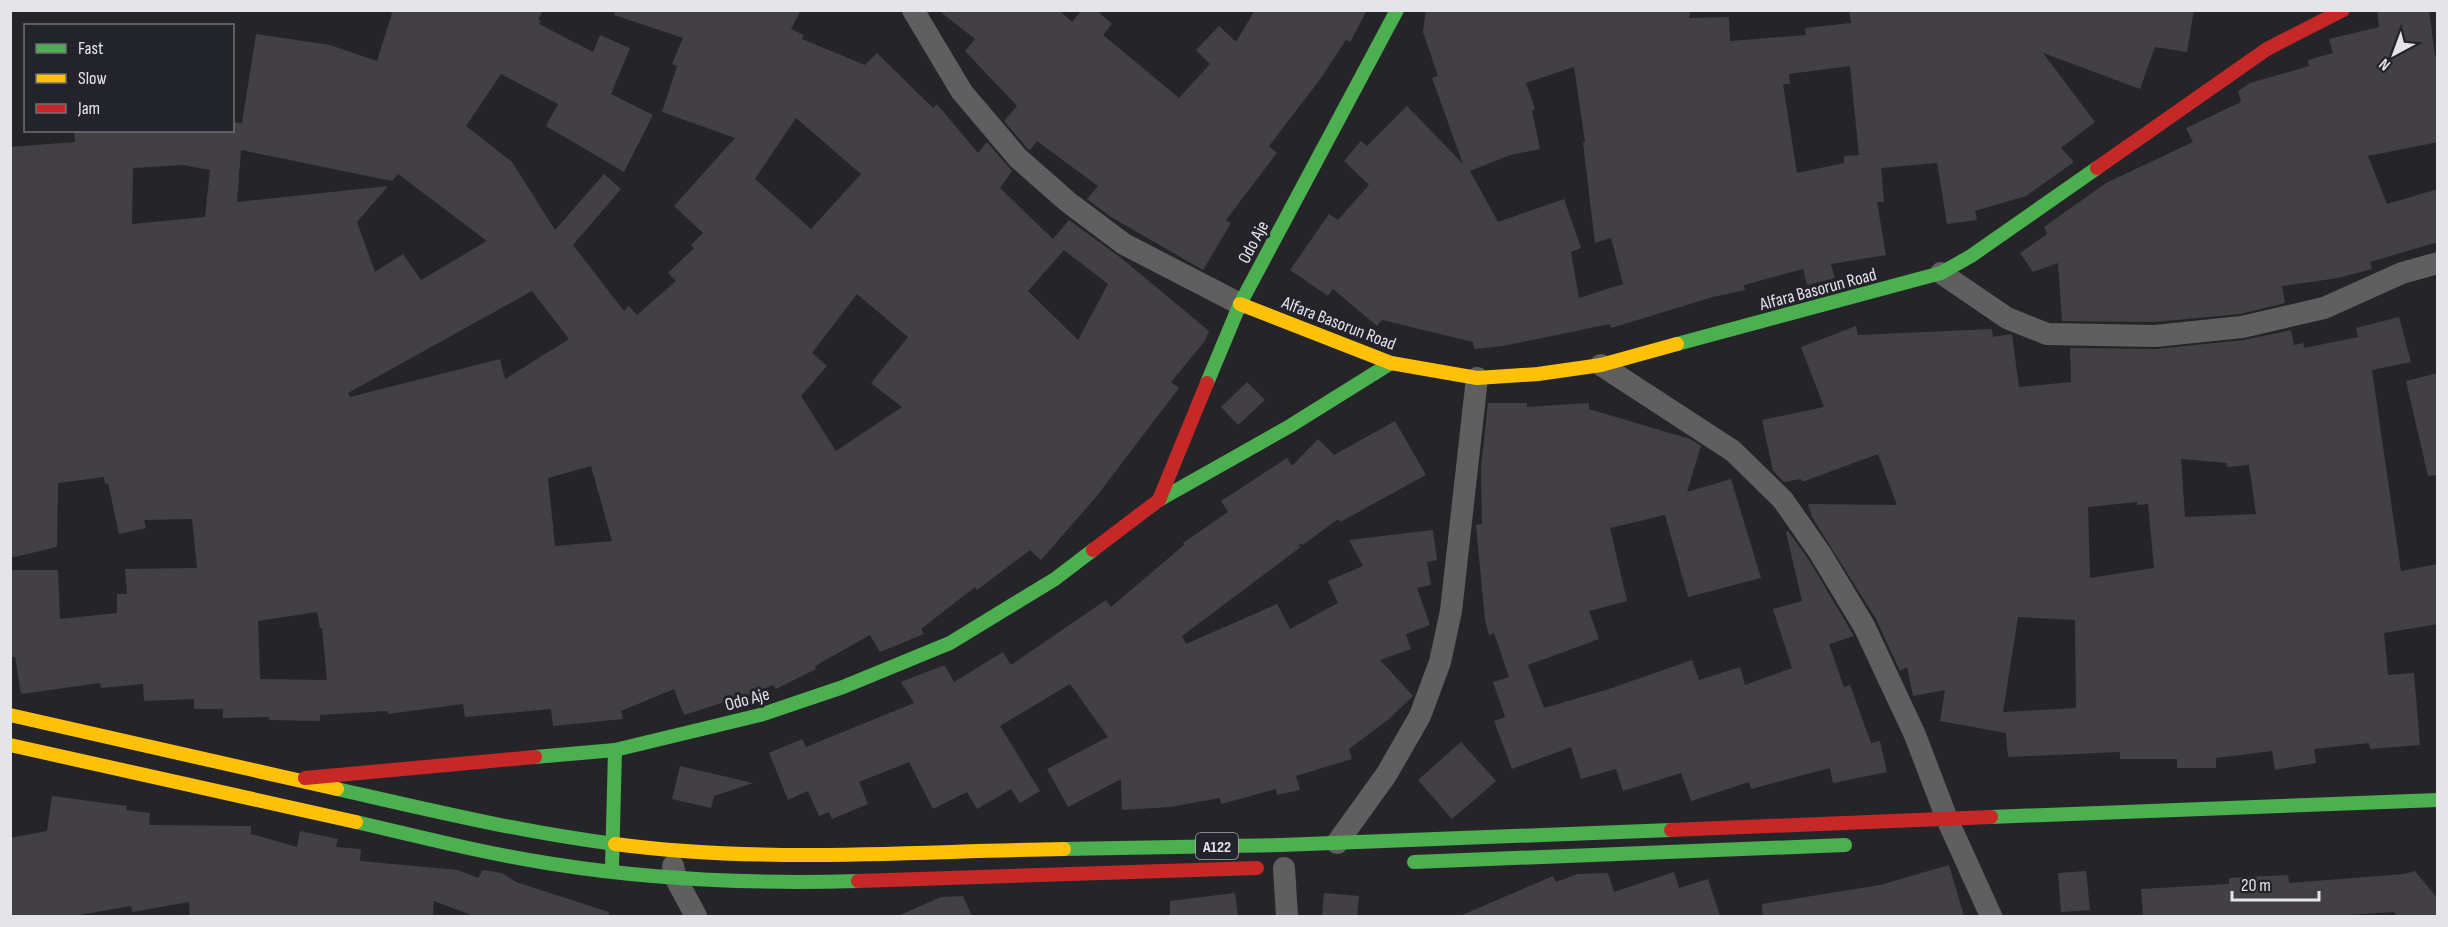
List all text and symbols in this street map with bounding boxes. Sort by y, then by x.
legend [24,24,234,132]
north arrow [2364,24,2424,84]
text: Fast [78,38,104,59]
text: N [2376,54,2395,74]
text: Slow [78,68,107,89]
text: Jam [77,98,100,119]
street label: Odo Aje [1234,217,1273,267]
street label: Alfara Basorun Road [1756,264,1879,315]
street label: Alfara Basorun Road [1278,292,1399,355]
street label: Odo Aje [723,683,772,715]
road number: A122 [1196,833,1238,859]
scale bar [2232,864,2319,902]
text: 20 m [2241,875,2271,896]

